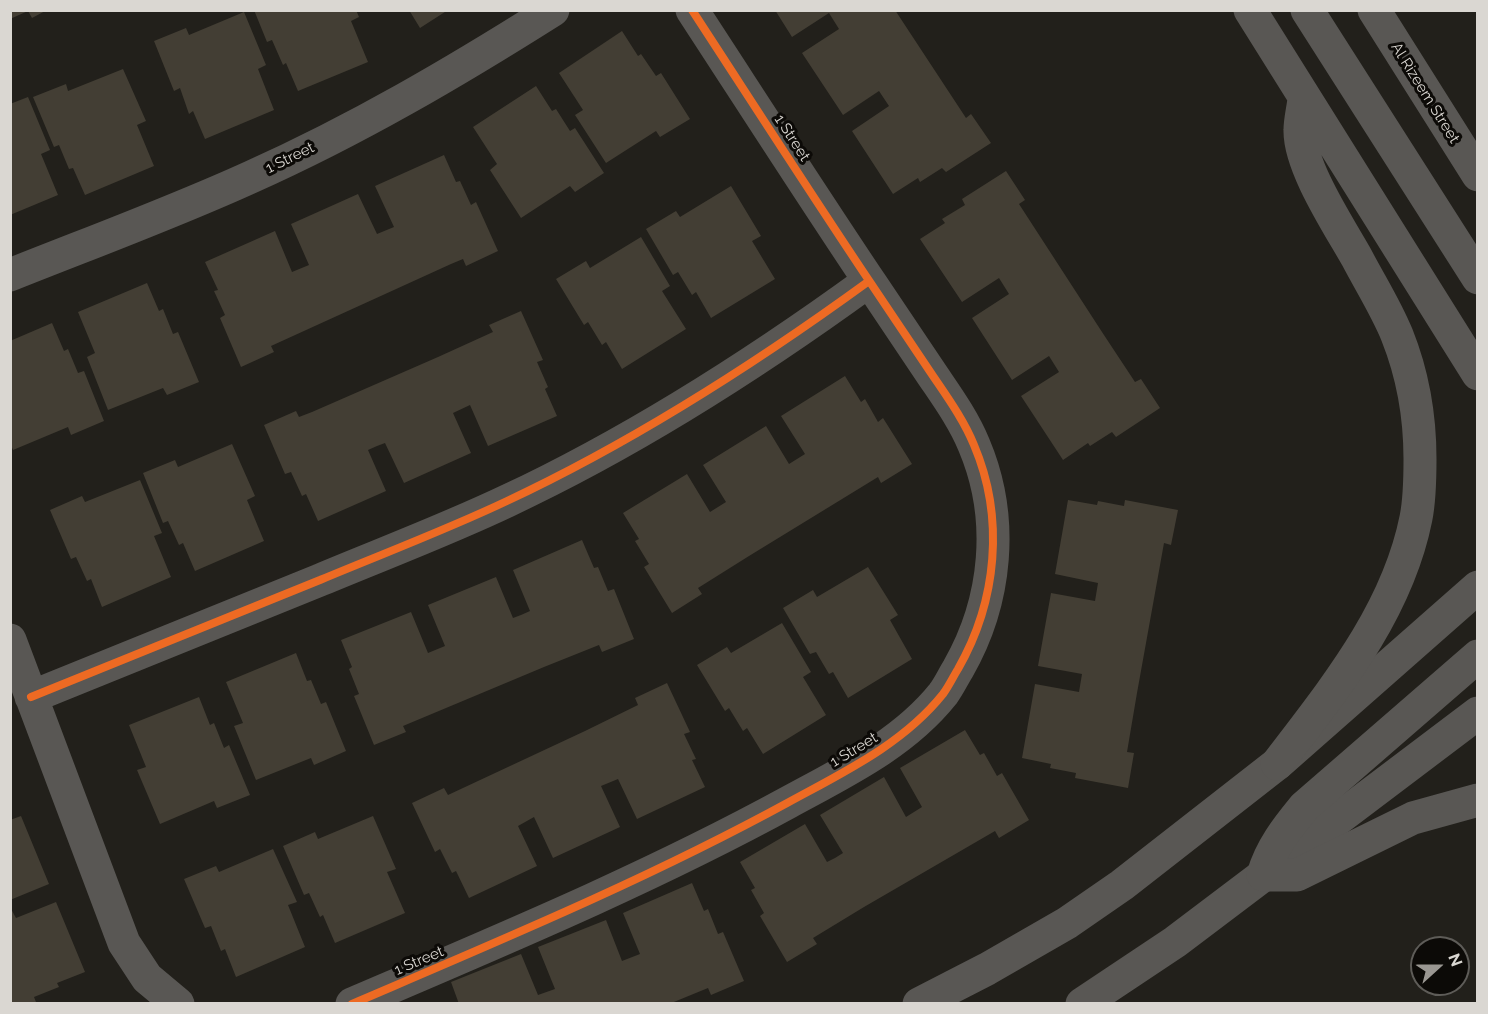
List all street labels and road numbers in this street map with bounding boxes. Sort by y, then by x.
street label: Al Rizeem Street [1387,39,1463,147]
street label: 1 Street [770,111,814,165]
street label: 1 Street [263,139,317,177]
street label: 1 Street [827,729,881,771]
street label: 1 Street [392,943,446,979]

